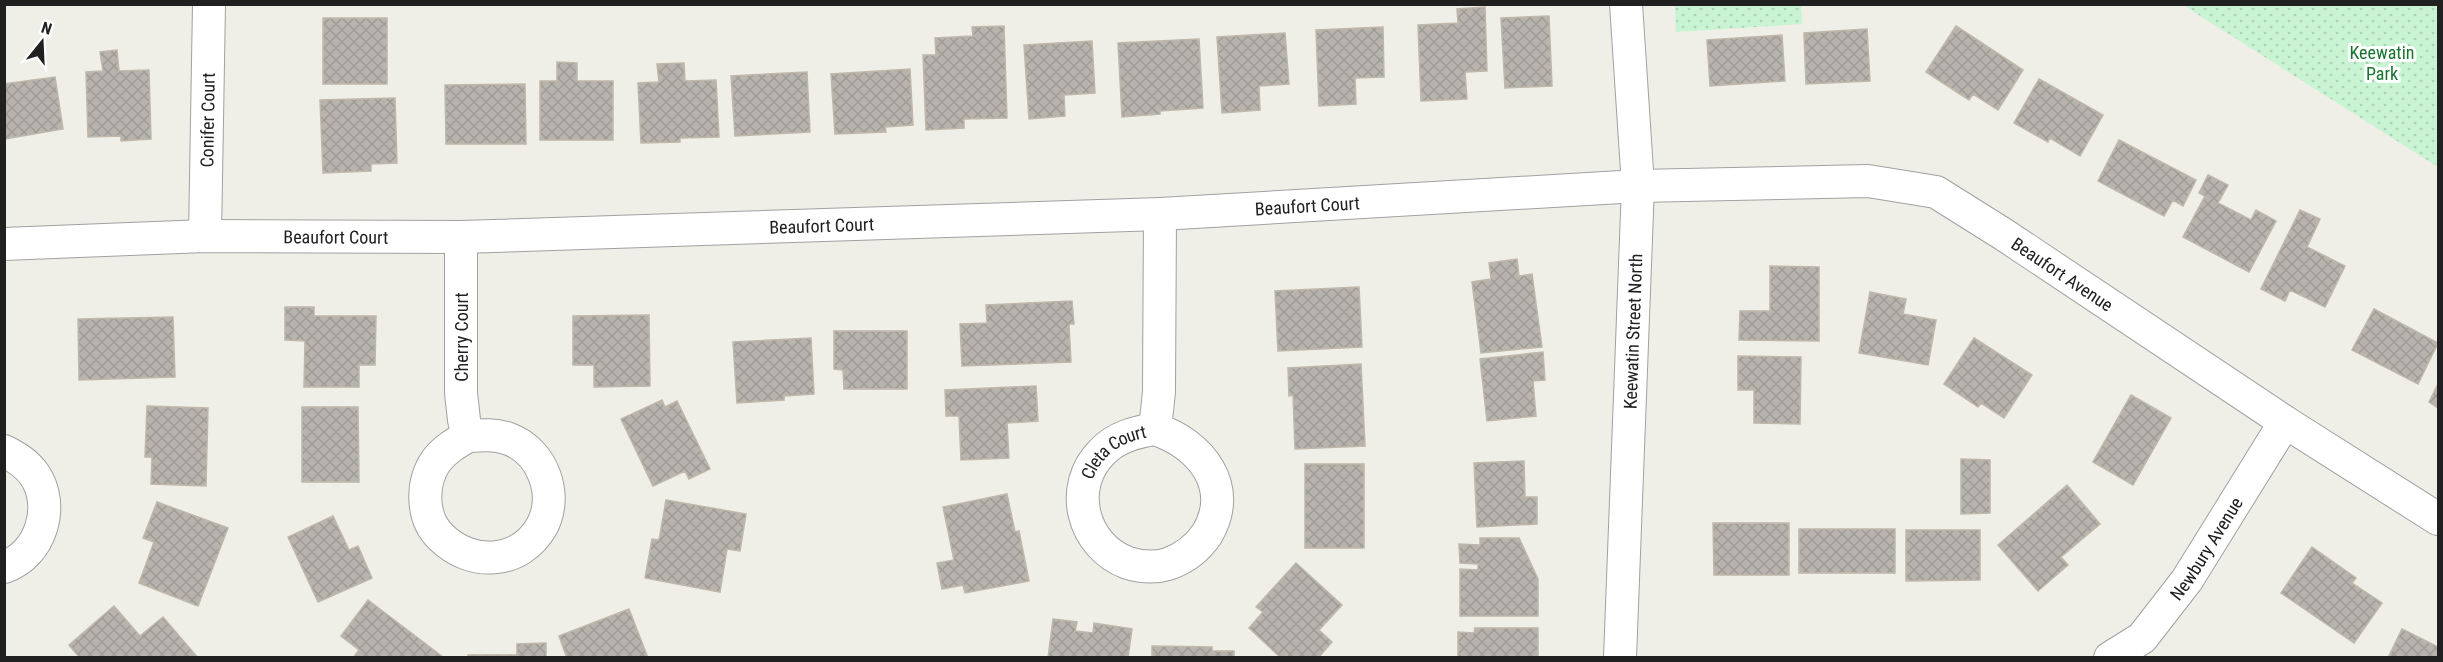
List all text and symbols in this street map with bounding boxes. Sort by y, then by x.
north arrow [12,12,72,72]
text: N [39,18,54,39]
park label: Keewatin Park [2350,42,2414,84]
street label: Conifer Court [196,72,218,168]
street label: Beaufort Court [1254,192,1360,219]
street label: Beaufort Court [769,213,874,237]
street label: Beaufort Court [283,226,388,247]
street label: Beaufort Avenue [2008,232,2117,315]
street label: Keewatin Street North [1619,253,1646,409]
street label: Cherry Court [451,292,472,382]
street label: Cleta Court [1076,420,1148,482]
street label: Newbury Avenue [2165,493,2246,604]

